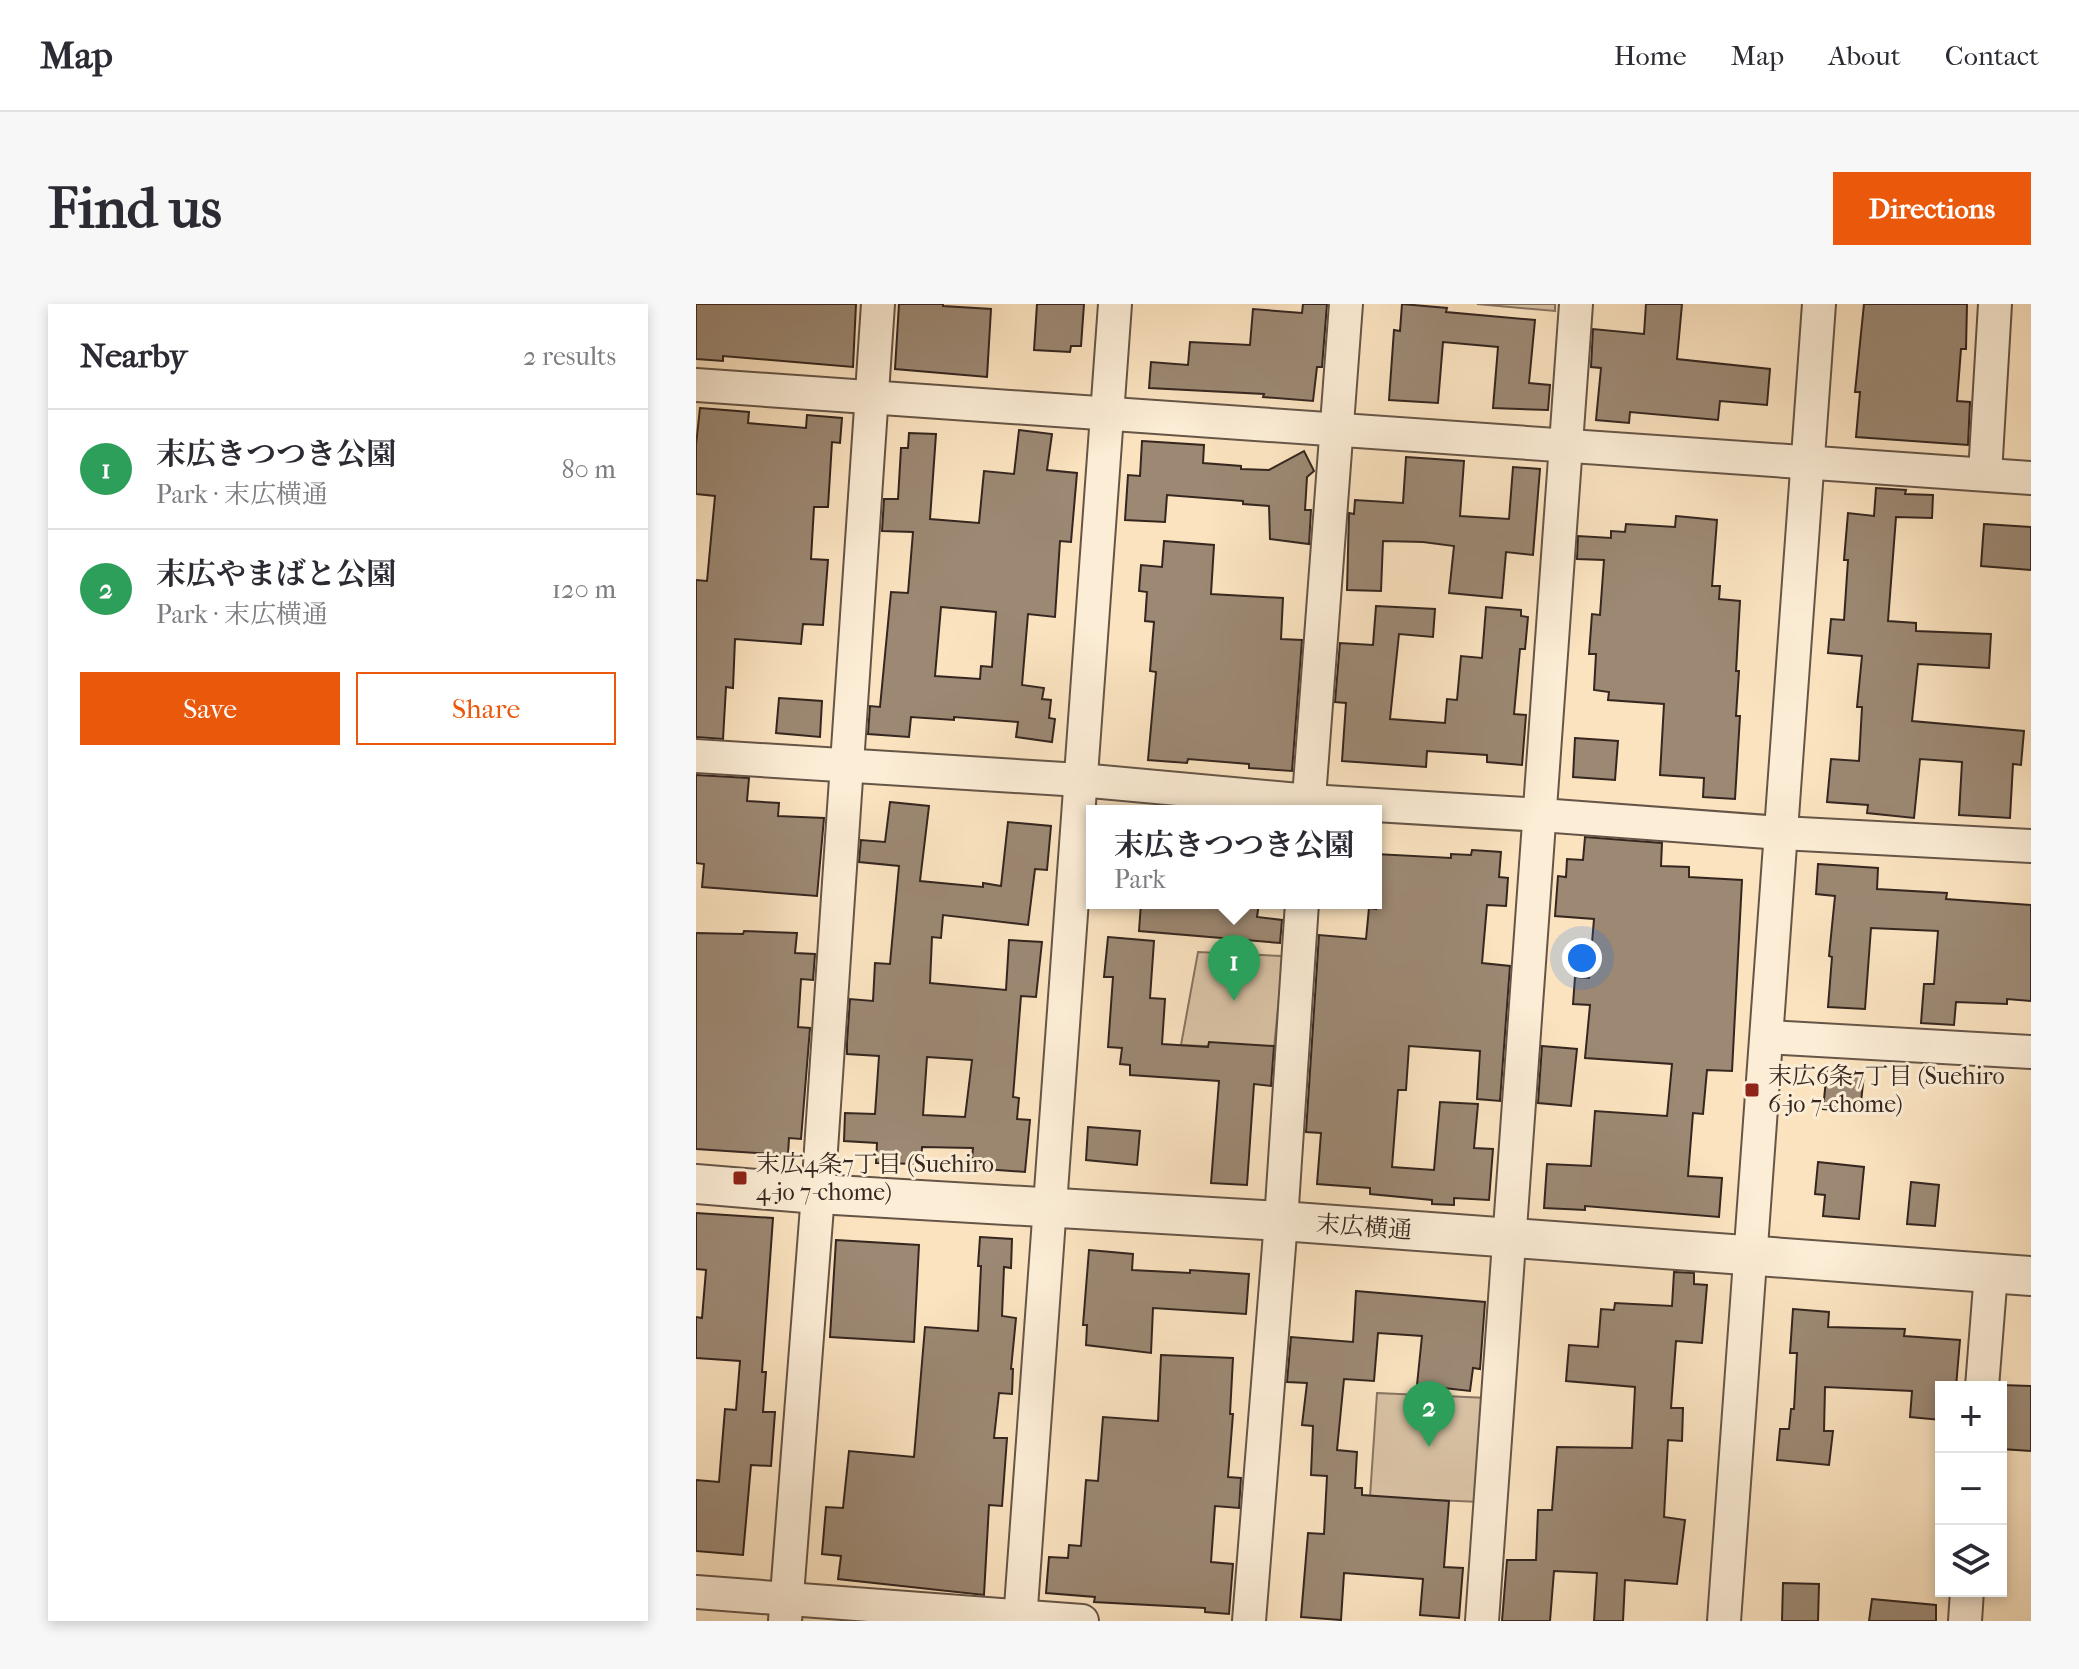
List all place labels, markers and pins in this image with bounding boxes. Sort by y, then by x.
pin: 1 [1208,935,1260,1001]
place label: 末広6条7丁目 (Suehiro 6-jo 7-chome) [1768,1062,2005,1118]
marker: 末広6条7丁目 (Suehiro 6-jo 7-chome) [1743,1081,1761,1099]
place label: 末広4条7丁目 (Suehiro 4-jo 7-chome) [756,1150,994,1206]
marker: 末広4条7丁目 (Suehiro 4-jo 7-chome) [731,1169,749,1187]
pin: 2 [1403,1381,1455,1447]

